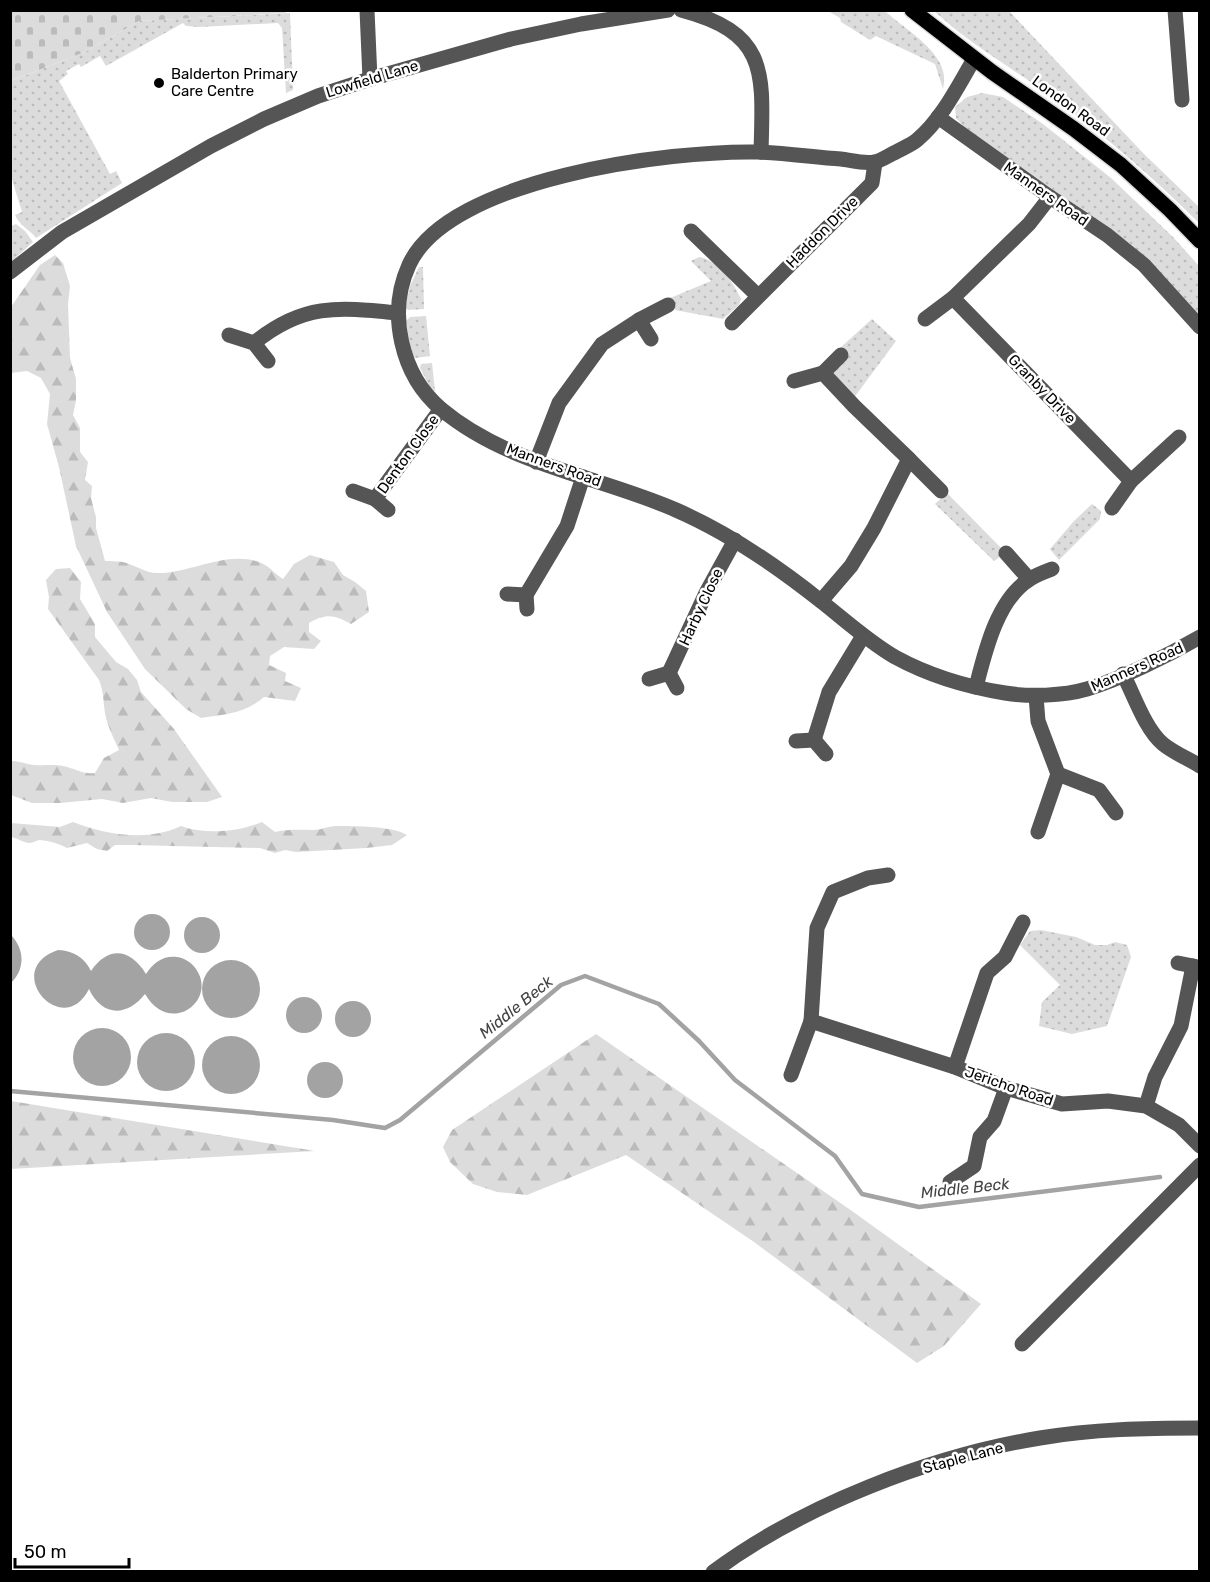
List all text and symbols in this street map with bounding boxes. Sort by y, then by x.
street label: Lowfield Lane [324,56,420,102]
place label: Balderton Primary Care Centre [171,65,298,100]
street label: London Road [1029,72,1113,140]
marker: Balderton Primary Care Centre [152,76,166,90]
street label: Manners Road [1000,158,1092,230]
street label: Haddon Drive [782,192,862,272]
street label: Granby Drive [1004,351,1080,427]
street label: Denton Close [373,411,443,497]
street label: Manners Road [504,440,604,490]
street label: Harby Close [675,565,727,649]
street label: Manners Road [1088,639,1186,695]
water label: Middle Beck [475,971,557,1042]
street label: Jericho Road [962,1062,1056,1110]
water label: Middle Beck [920,1174,1011,1202]
street label: Staple Lane [921,1439,1005,1477]
scale bar [15,1531,129,1569]
text: 50 m [24,1541,67,1563]

